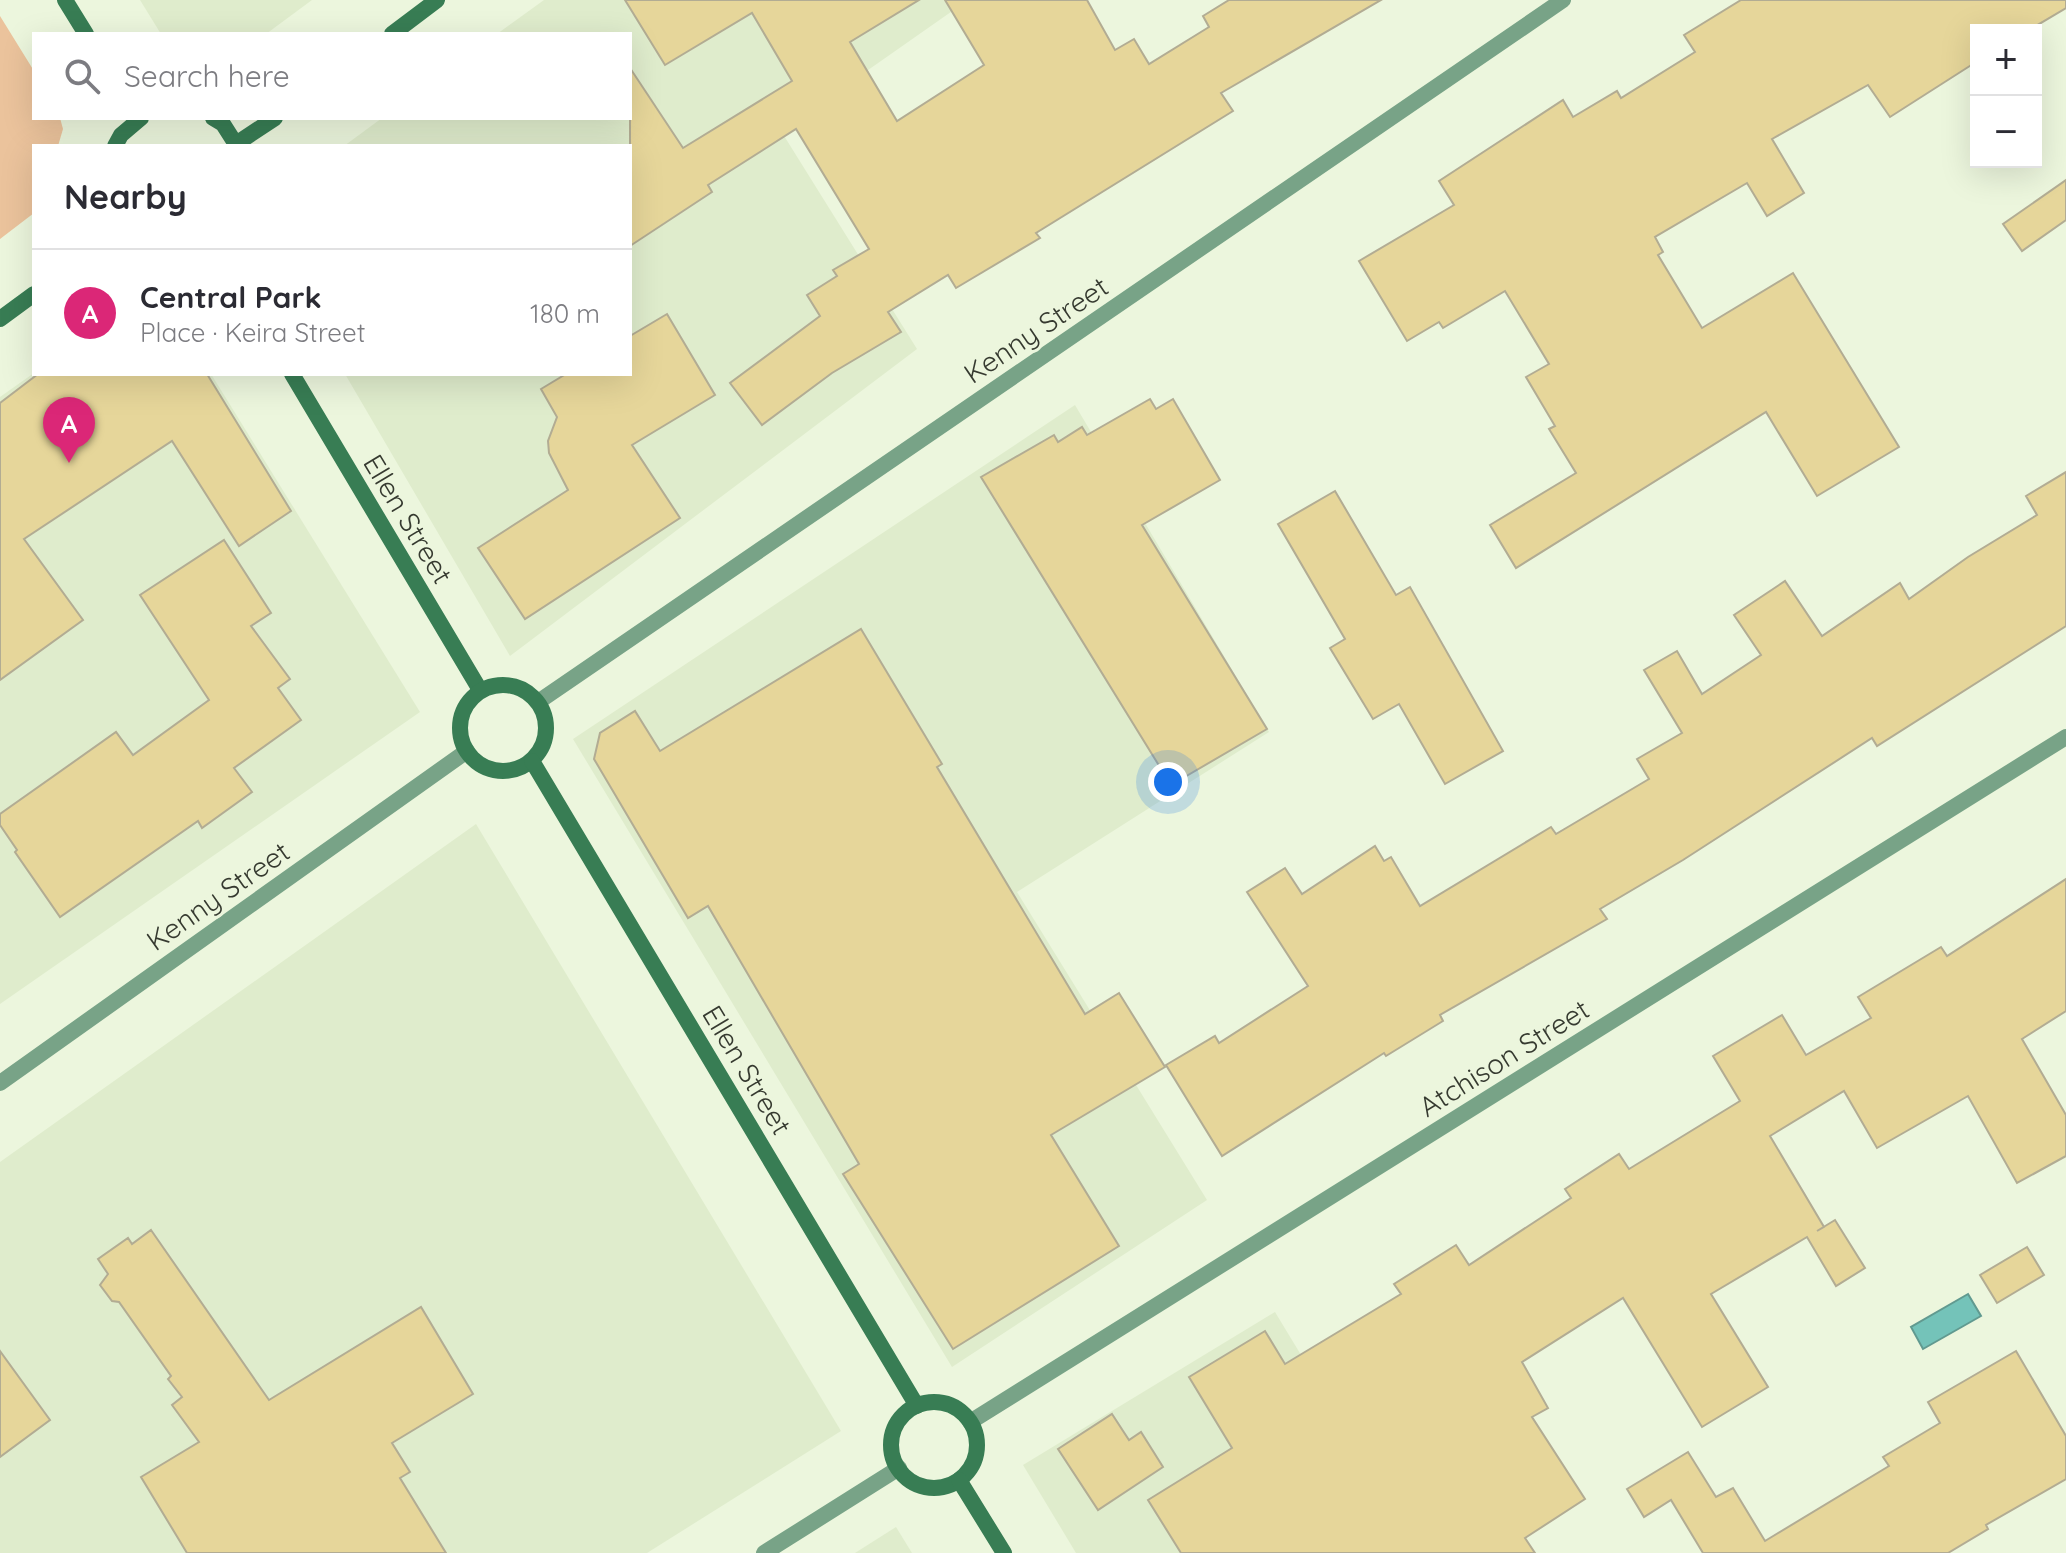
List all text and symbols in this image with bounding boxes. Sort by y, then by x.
map controls [1970,24,2042,168]
button: + [1970,24,2042,96]
search box [32,32,632,120]
icon: search [60,54,104,98]
text: Search here [124,57,290,95]
button: − [1970,96,2042,168]
text: Nearby [64,175,187,218]
street label: Kenny Street [957,269,1114,391]
text: Central Park [140,278,322,316]
text: A [82,297,98,330]
text: 180 m [530,297,600,330]
text: Place · Keira Street [140,316,366,349]
pin: A [43,397,95,463]
street label: Ellen Street [356,448,461,590]
your location [1148,762,1188,802]
street label: Kenny Street [140,834,296,958]
street label: Atchison Street [1412,991,1595,1124]
street label: Ellen Street [695,999,800,1141]

